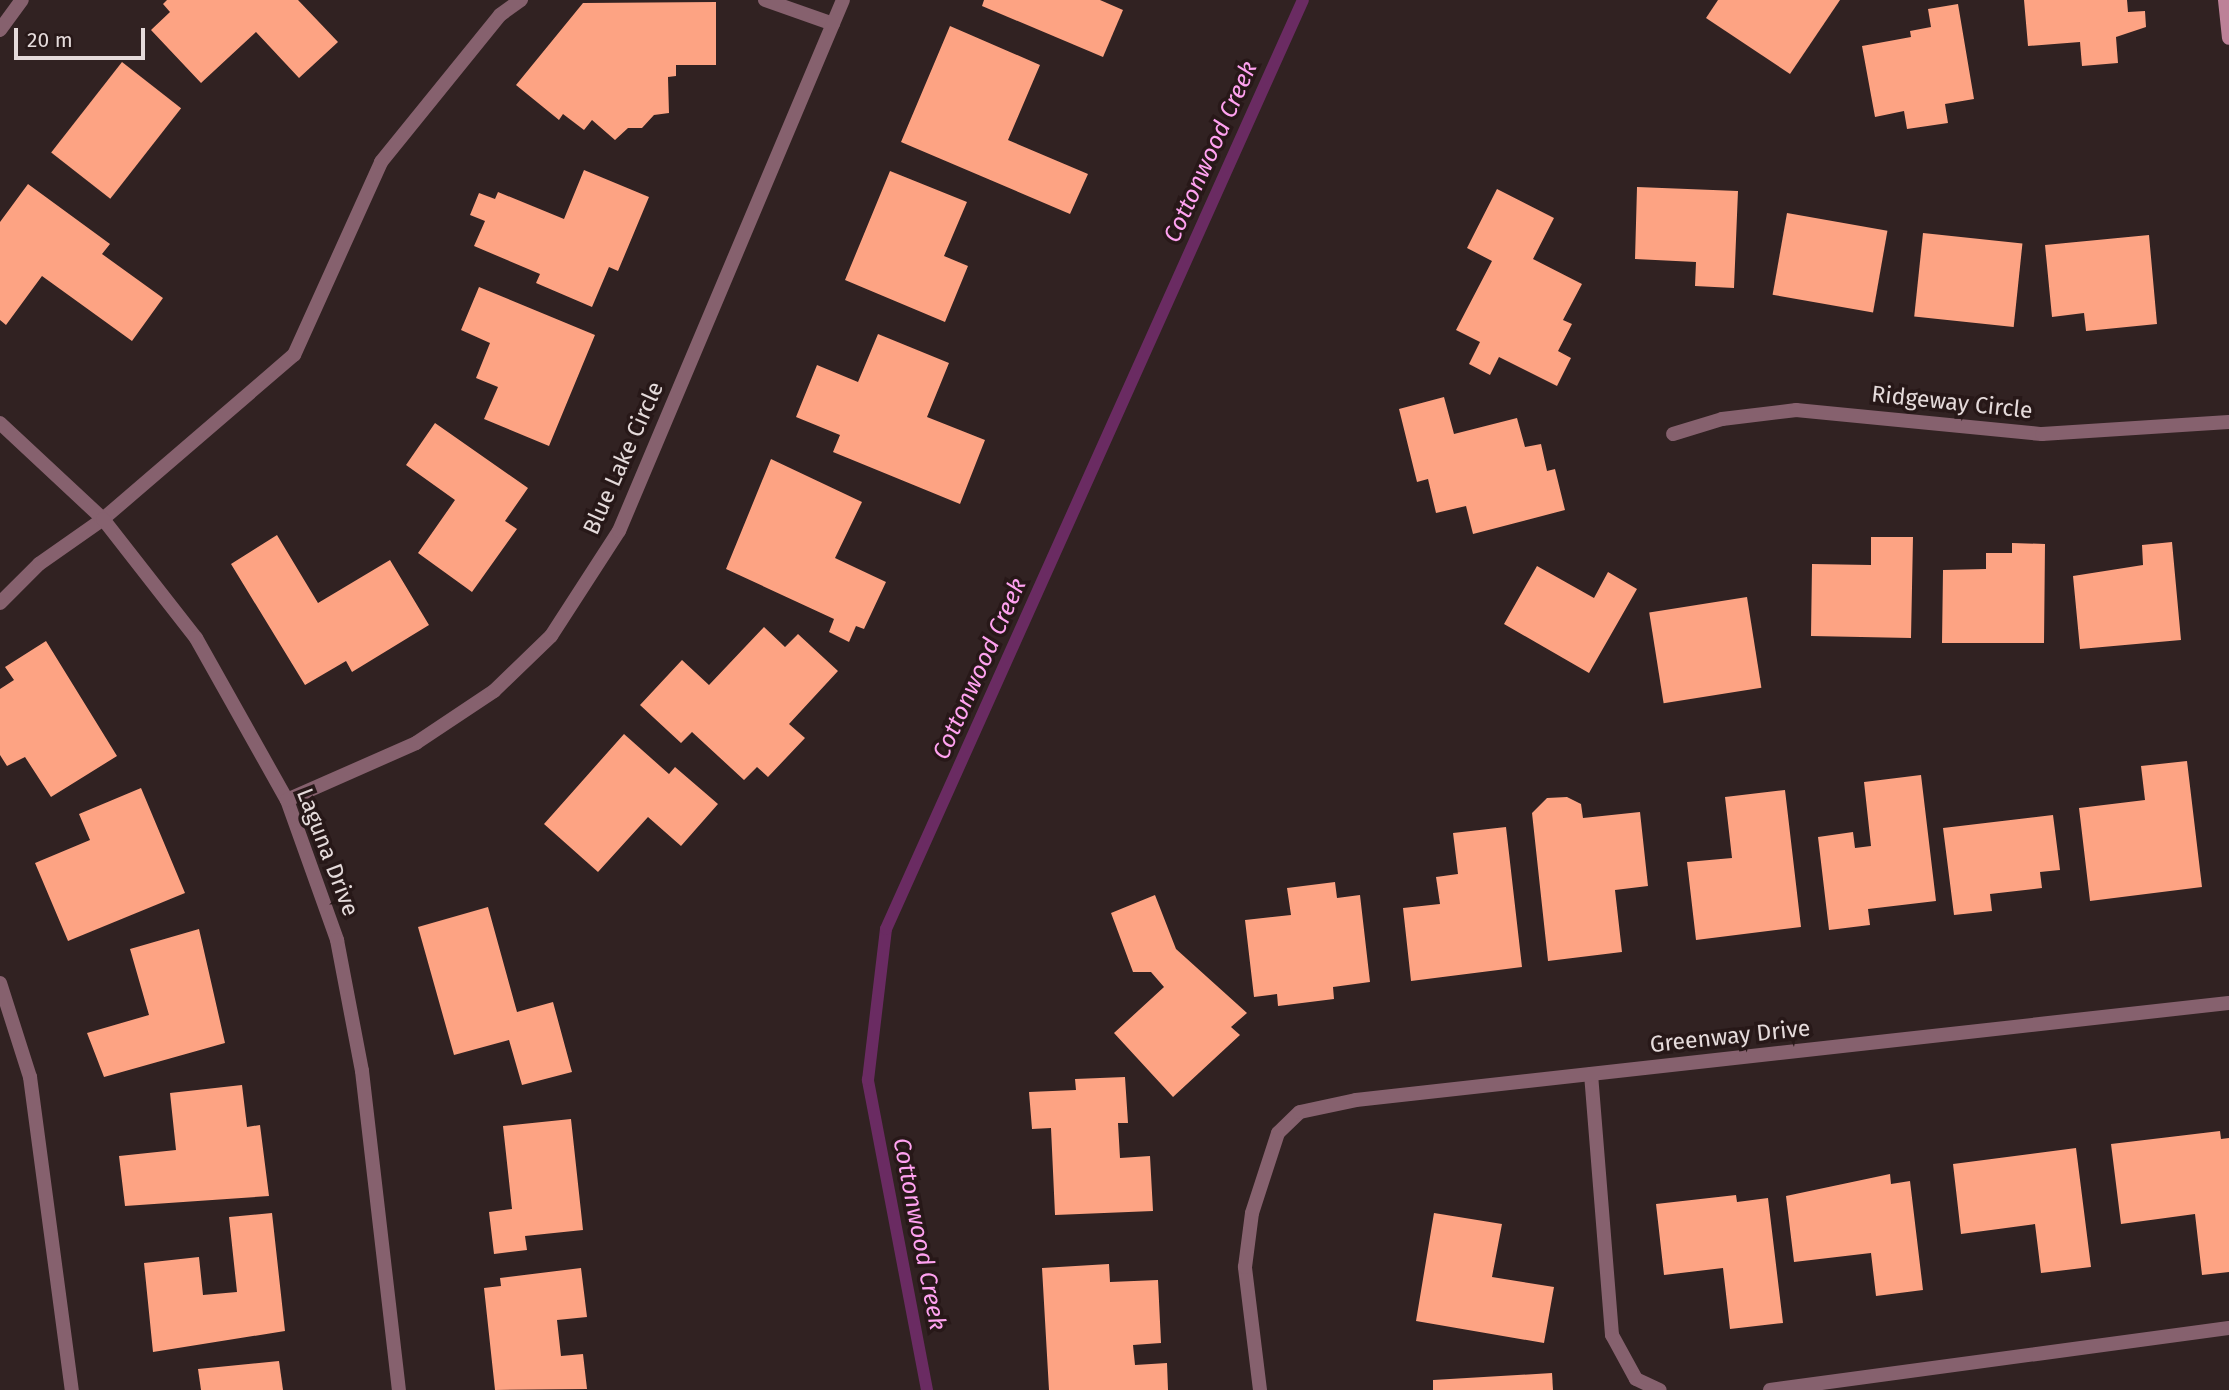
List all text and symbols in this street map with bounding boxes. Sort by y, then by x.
scale bar [18,14,149,58]
text: 20 m [27,27,73,53]
water label: Cottonwood Creek [1158,57,1264,247]
street label: Blue Lake Circle [577,377,669,539]
street label: Ridgeway Circle [1870,380,2034,424]
water label: Cottonwood Creek [927,574,1033,764]
street label: Laguna Drive [291,784,365,920]
street label: Greenway Drive [1649,1014,1811,1058]
water label: Cottonwood Creek [886,1135,952,1333]

